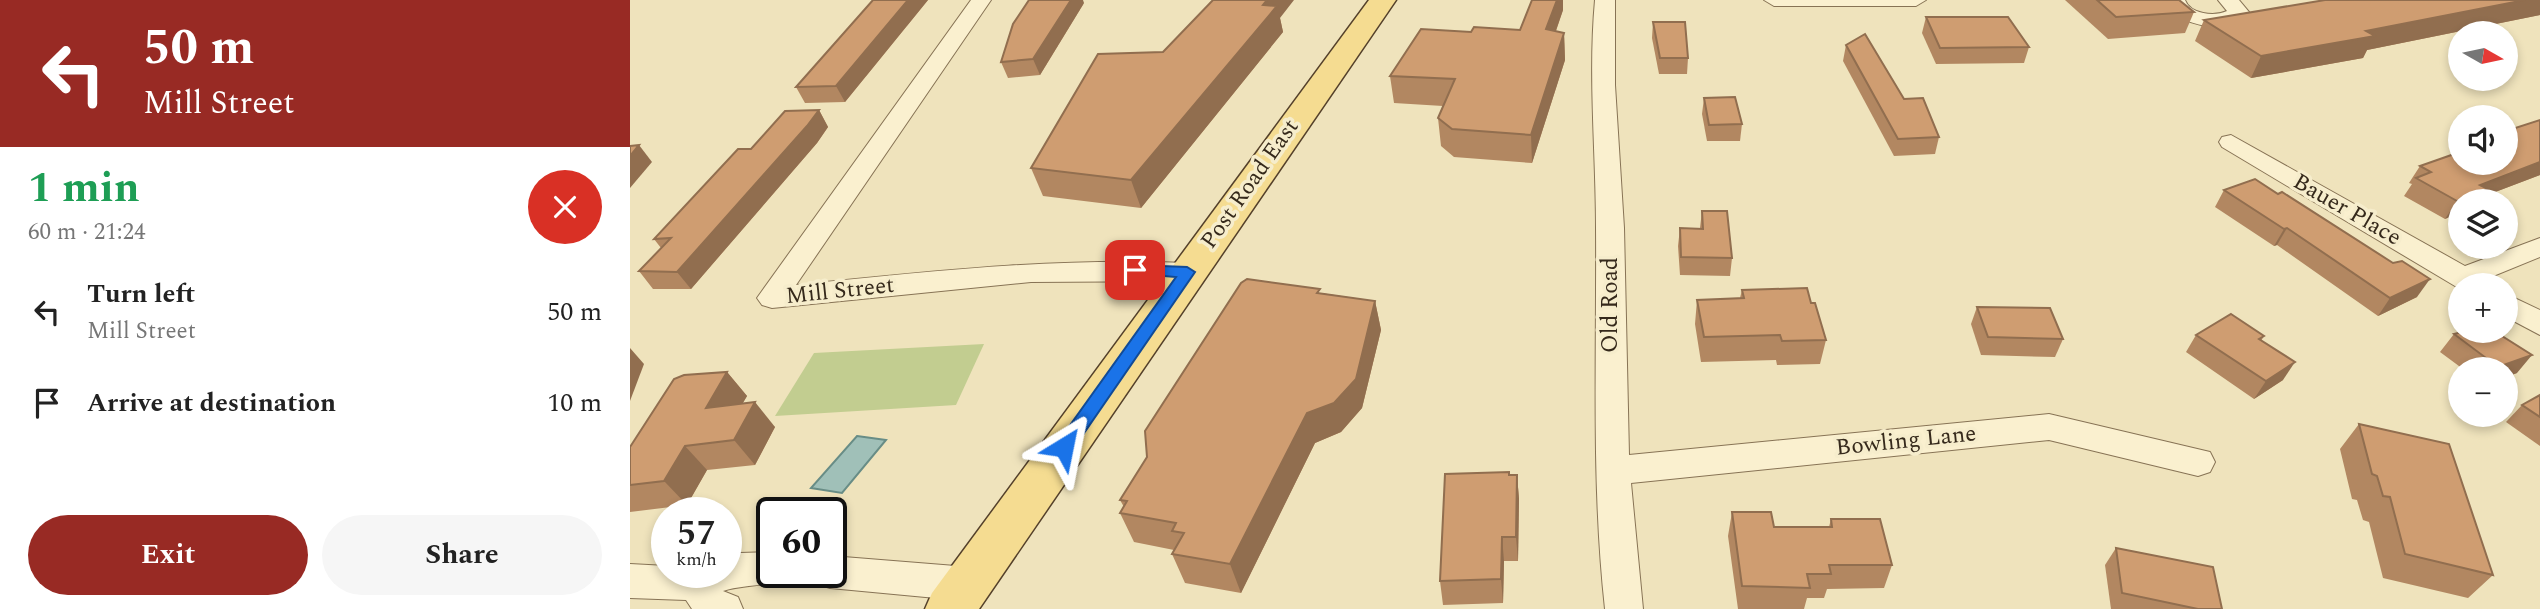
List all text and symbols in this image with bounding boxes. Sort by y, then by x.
text: 50 m [143,11,254,86]
north arrow [2448,21,2518,91]
map controls [2448,21,2518,427]
icon: left [28,28,119,119]
text: Mill Street [143,79,295,128]
button: sound [2448,105,2518,175]
street label: Post Road East [1192,112,1308,256]
text: 1 min [28,157,140,220]
street label: Bauer Place [2286,165,2408,255]
button: close [528,170,602,244]
button: layers [2448,189,2518,259]
text: 60 m · 21:24 [28,215,146,250]
pin [1105,240,1165,300]
icon: arrive [1116,251,1154,289]
street label: Old Road [1593,257,1628,353]
street label: Mill Street [784,268,896,314]
button: + [2448,273,2518,343]
text: Turn left [87,274,195,314]
text: 50 m [547,292,602,332]
icon: left [28,293,66,331]
text: Mill Street [87,314,196,349]
button: − [2448,357,2518,427]
text: Arrive at destination [87,383,336,423]
text: 10 m [547,383,602,423]
icon: arrive [28,384,66,422]
position arrow [1027,410,1101,484]
street label: Bowling Lane [1834,416,1978,466]
speed limit sign: 60 [756,497,847,588]
text: 57 [677,507,716,560]
button: Exit [28,515,308,595]
button: Share [322,515,602,595]
text: km/h [676,546,717,573]

